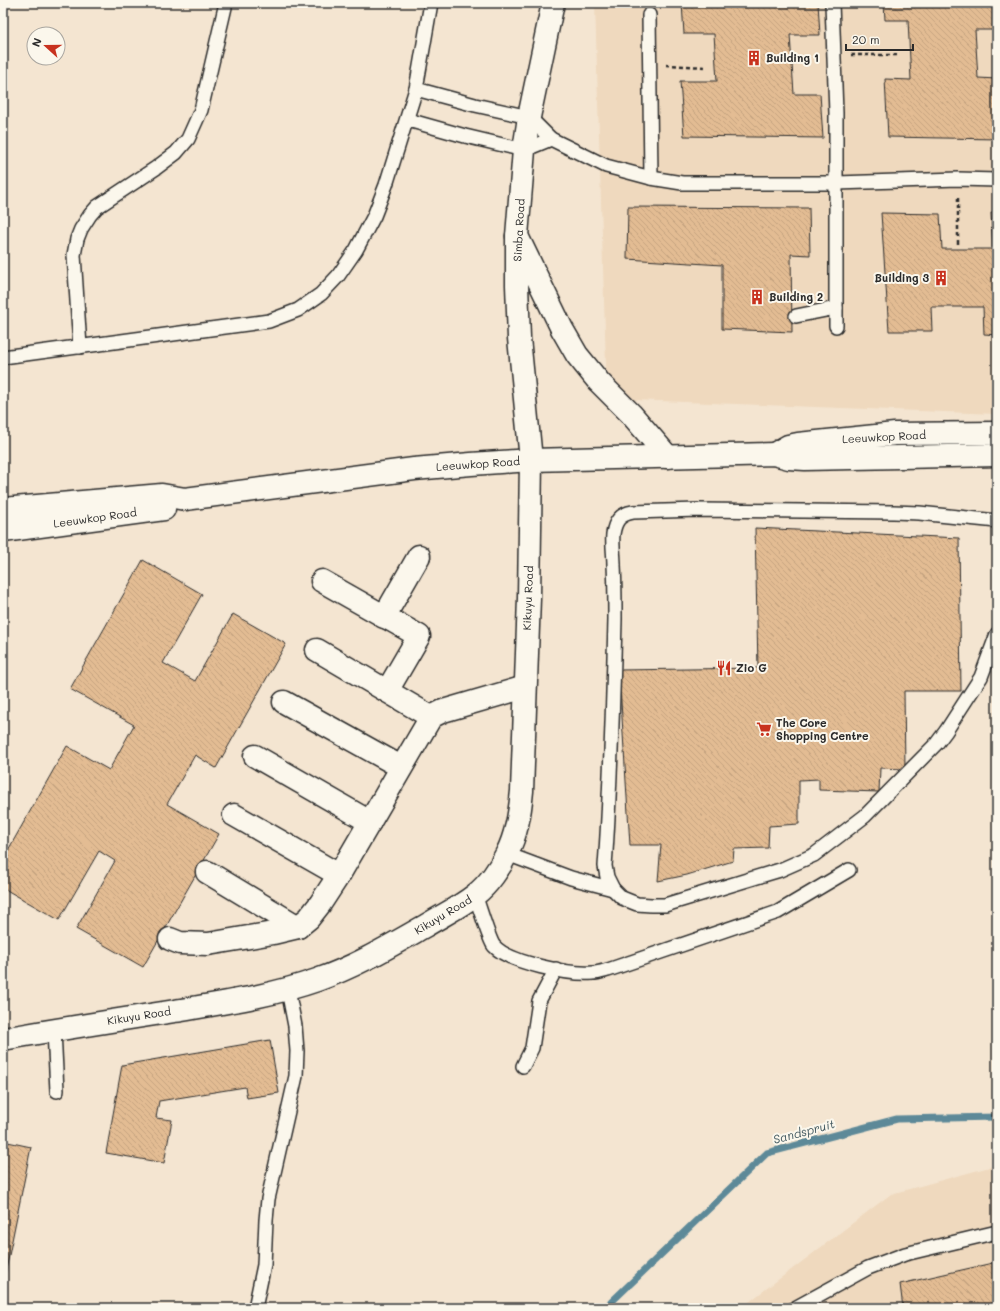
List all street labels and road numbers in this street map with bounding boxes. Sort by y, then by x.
street label: Simba Road [509,198,528,262]
street label: Leeuwkop Road [842,427,926,446]
street label: Leeuwkop Road [436,453,520,474]
street label: Leeuwkop Road [52,504,138,531]
street label: Kikuyu Road [519,565,536,631]
street label: Kikuyu Road [411,892,474,938]
street label: Kikuyu Road [106,1003,172,1028]

